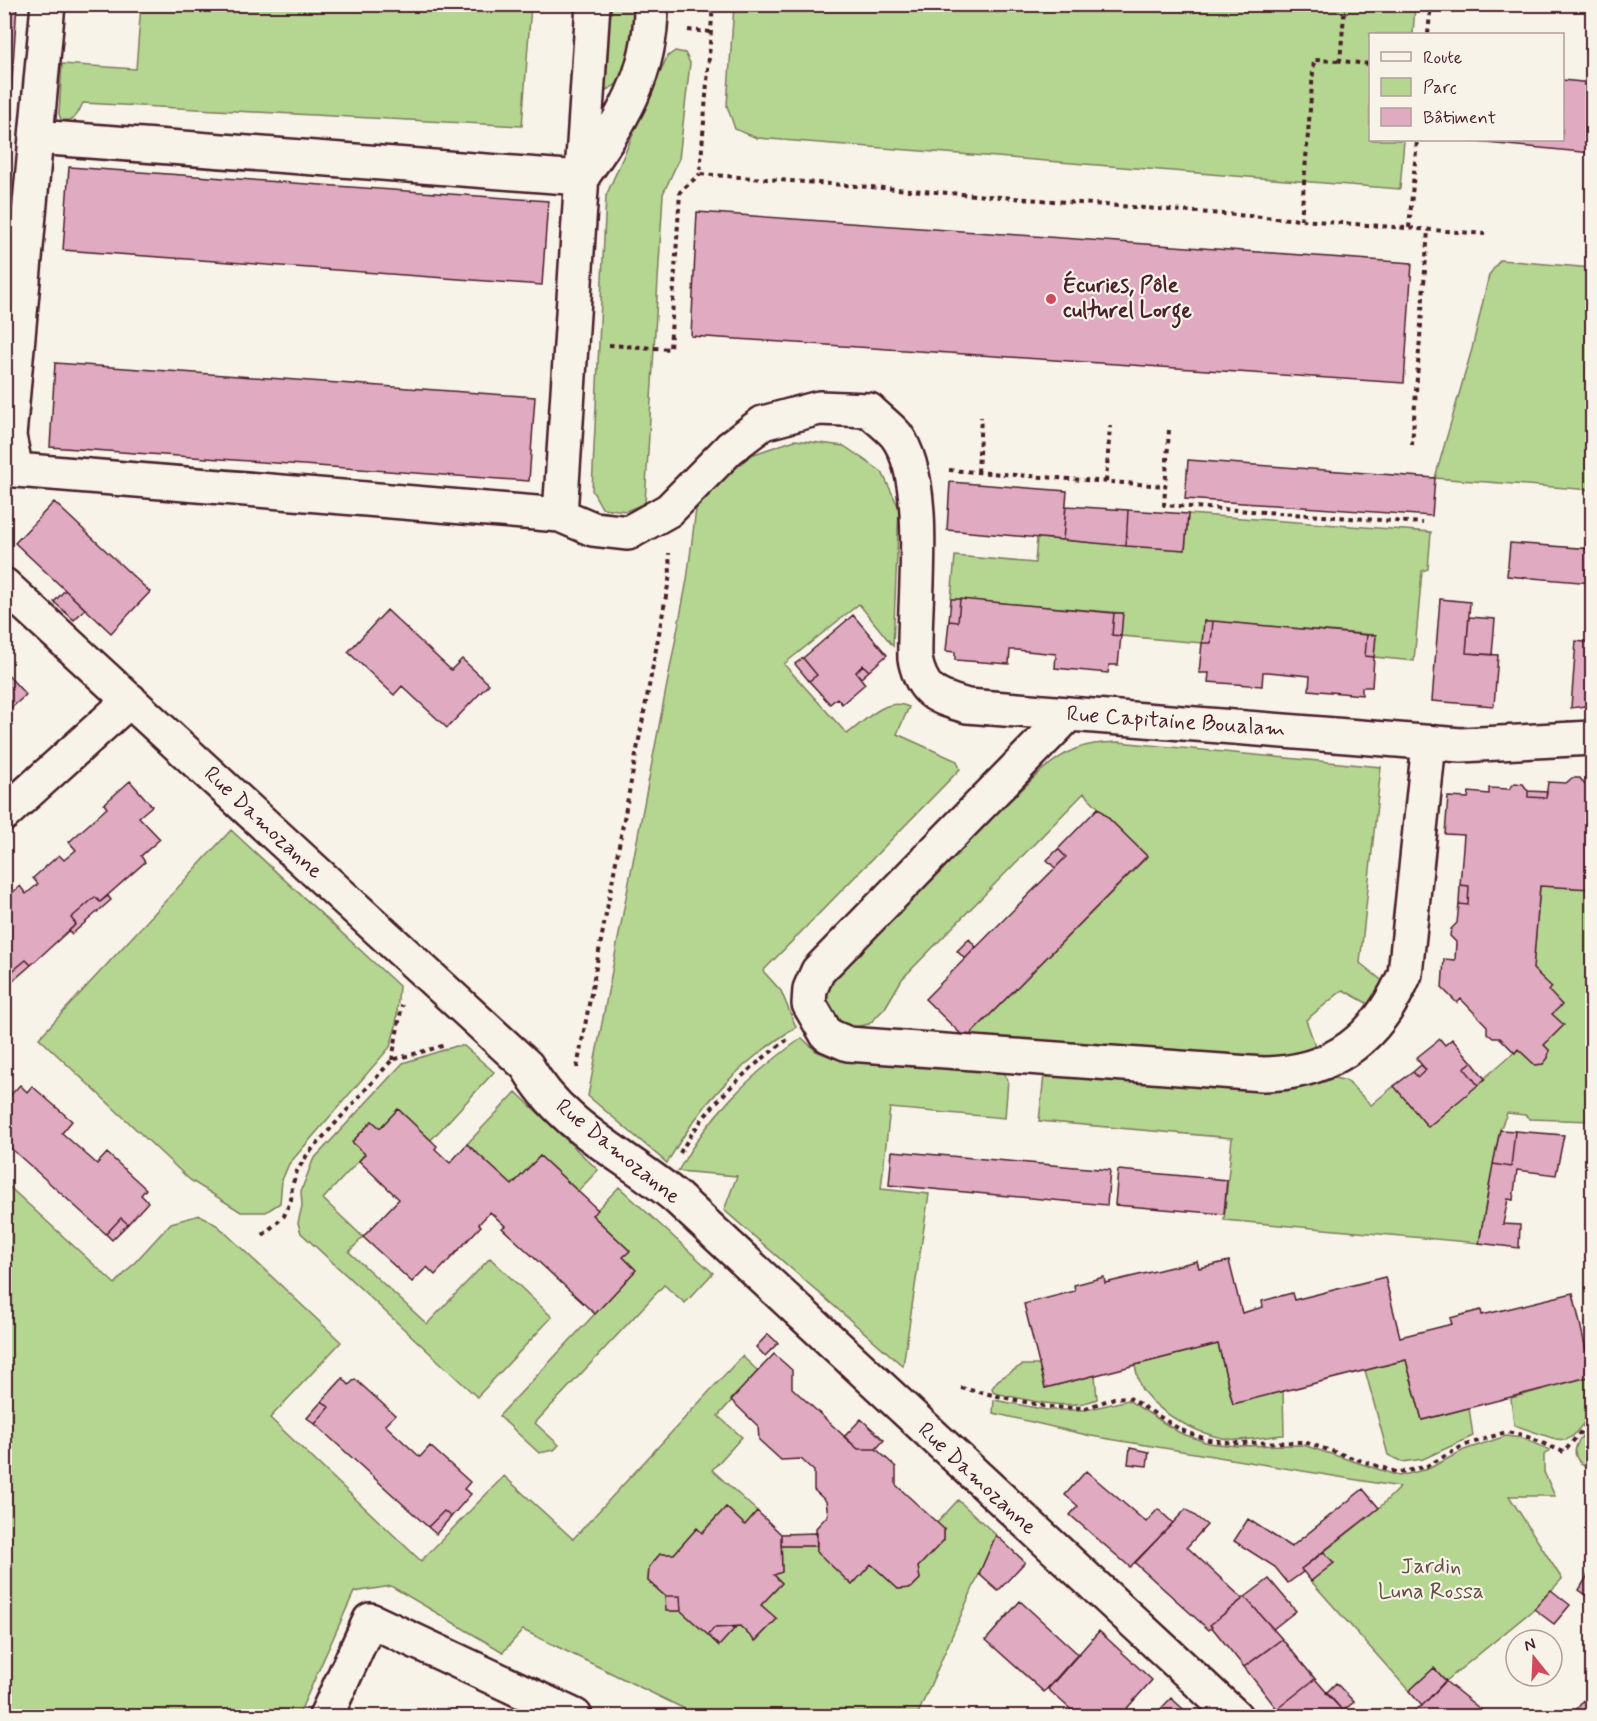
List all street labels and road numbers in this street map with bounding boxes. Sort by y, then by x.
street label: Rue Capitaine Boualam [1066,700,1286,744]
street label: Rue Damozanne [198,761,328,885]
street label: Rue Damozanne [550,1093,686,1211]
street label: Rue Damozanne [912,1417,1042,1541]

